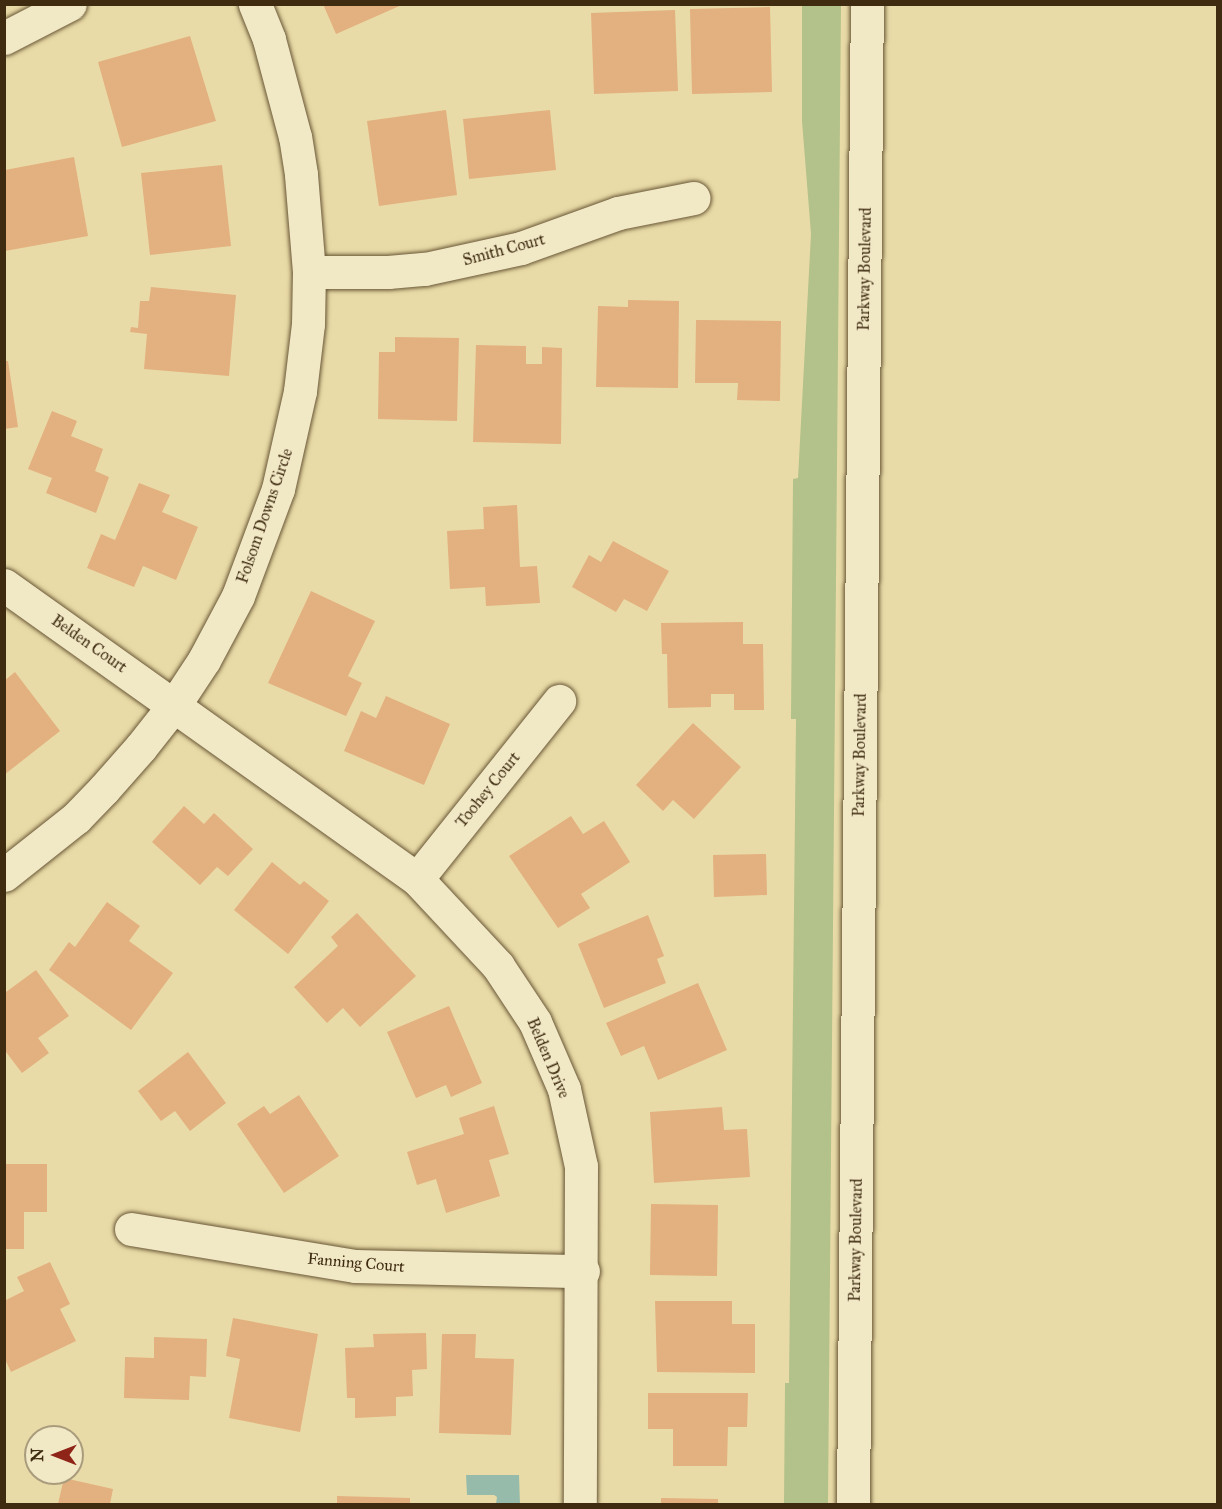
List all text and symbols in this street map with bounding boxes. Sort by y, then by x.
street label: Parkway Boulevard [854,207,876,331]
street label: Smith Court [461,230,547,270]
street label: Folsom Downs Circle [233,446,297,586]
street label: Belden Court [48,611,130,677]
street label: Parkway Boulevard [849,693,871,817]
street label: Toohey Court [452,748,524,832]
street label: Belden Drive [522,1015,574,1101]
street label: Parkway Boulevard [845,1178,867,1302]
street label: Fanning Court [307,1249,405,1277]
north arrow [24,1425,84,1485]
text: N [28,1448,47,1462]

